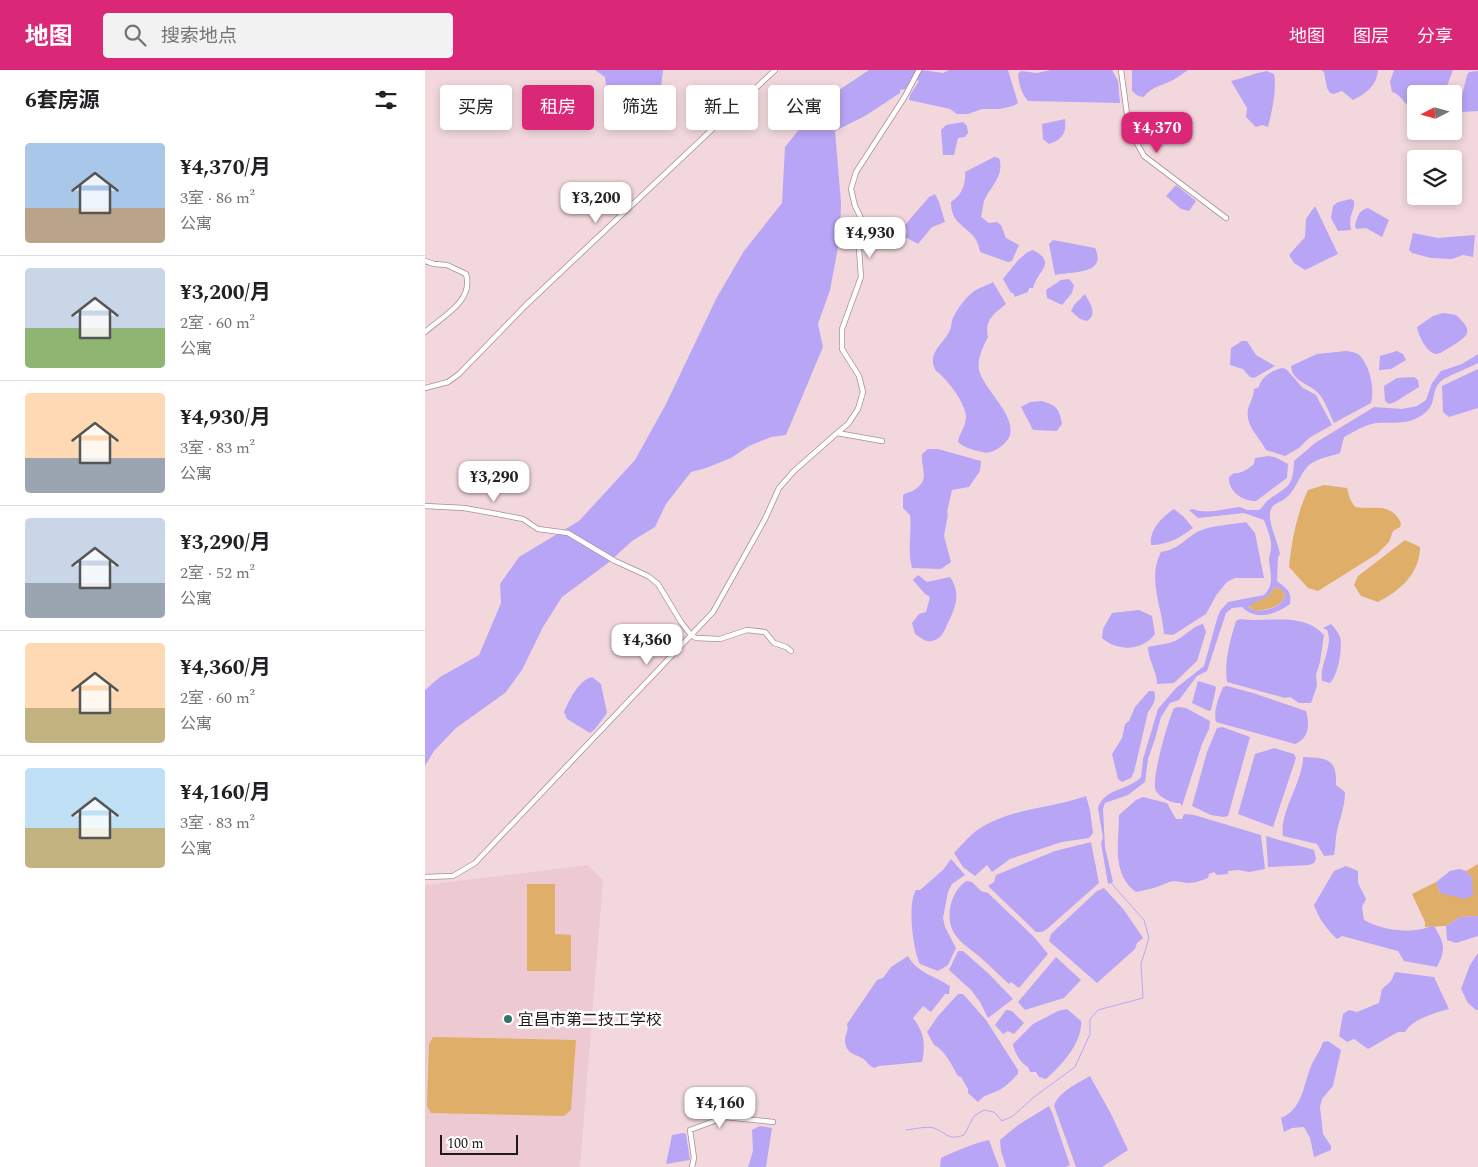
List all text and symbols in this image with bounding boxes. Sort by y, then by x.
search box [103,13,453,58]
text: 地图 [25,19,73,55]
icon: search [121,21,149,49]
text: 搜索地点 [161,22,237,51]
text: 地图 [1289,23,1325,50]
text: 图层 [1353,23,1389,50]
text: 分享 [1417,23,1453,50]
text: 6套房源 [25,85,100,117]
chip: 买房 [440,85,512,130]
chip: 租房 [522,85,594,130]
chip: 筛选 [604,85,676,130]
chip: 新上 [686,85,758,130]
chip: 公寓 [768,85,840,130]
north arrow [1407,85,1463,140]
map controls [1407,85,1462,205]
icon: filters [372,86,400,114]
pin: ¥4,370 [1116,112,1198,154]
text: ¥4,370 [1132,116,1182,140]
button: layers [1407,150,1462,205]
text: ¥4,370/月 [180,152,271,184]
icon: home [65,163,125,223]
pin: ¥3,200 [555,182,637,224]
text: 3室 · 86 m² [180,186,255,210]
text: ¥3,200 [571,186,621,210]
text: 公寓 [180,212,212,236]
pin: ¥4,930 [829,216,911,259]
text: ¥4,930 [845,221,895,245]
text: ¥3,200/月 [180,277,271,309]
icon: home [65,288,125,348]
text: 2室 · 60 m² [180,311,255,335]
text: 公寓 [180,337,212,361]
text: ¥4,930/月 [180,402,271,434]
icon: home [65,413,125,473]
text: 3室 · 83 m² [180,436,255,460]
pin: ¥3,290 [453,460,535,503]
text: 公寓 [180,462,212,486]
text: ¥3,290 [469,465,519,489]
text: ¥3,290/月 [180,527,271,559]
icon: home [65,538,125,598]
text: 2室 · 52 m² [180,561,255,585]
text: 公寓 [180,587,212,611]
pin: ¥4,360 [606,624,688,666]
text: ¥4,360 [622,628,672,652]
text: ¥4,360/月 [180,652,271,684]
icon: home [65,663,125,723]
text: 2室 · 60 m² [180,686,255,710]
text: 公寓 [180,712,212,736]
text: ¥4,160/月 [180,777,271,809]
icon: home [65,788,125,848]
text: 3室 · 83 m² [180,811,255,835]
text: 公寓 [180,837,212,861]
place label: 宜昌市第二技工学校 [518,1008,662,1032]
marker: 宜昌市第二技工学校 [502,1013,514,1025]
pin: ¥4,160 [679,1086,761,1129]
text: ¥4,160 [695,1091,745,1115]
scale bar [440,1132,517,1155]
text: 100 m [447,1133,484,1154]

